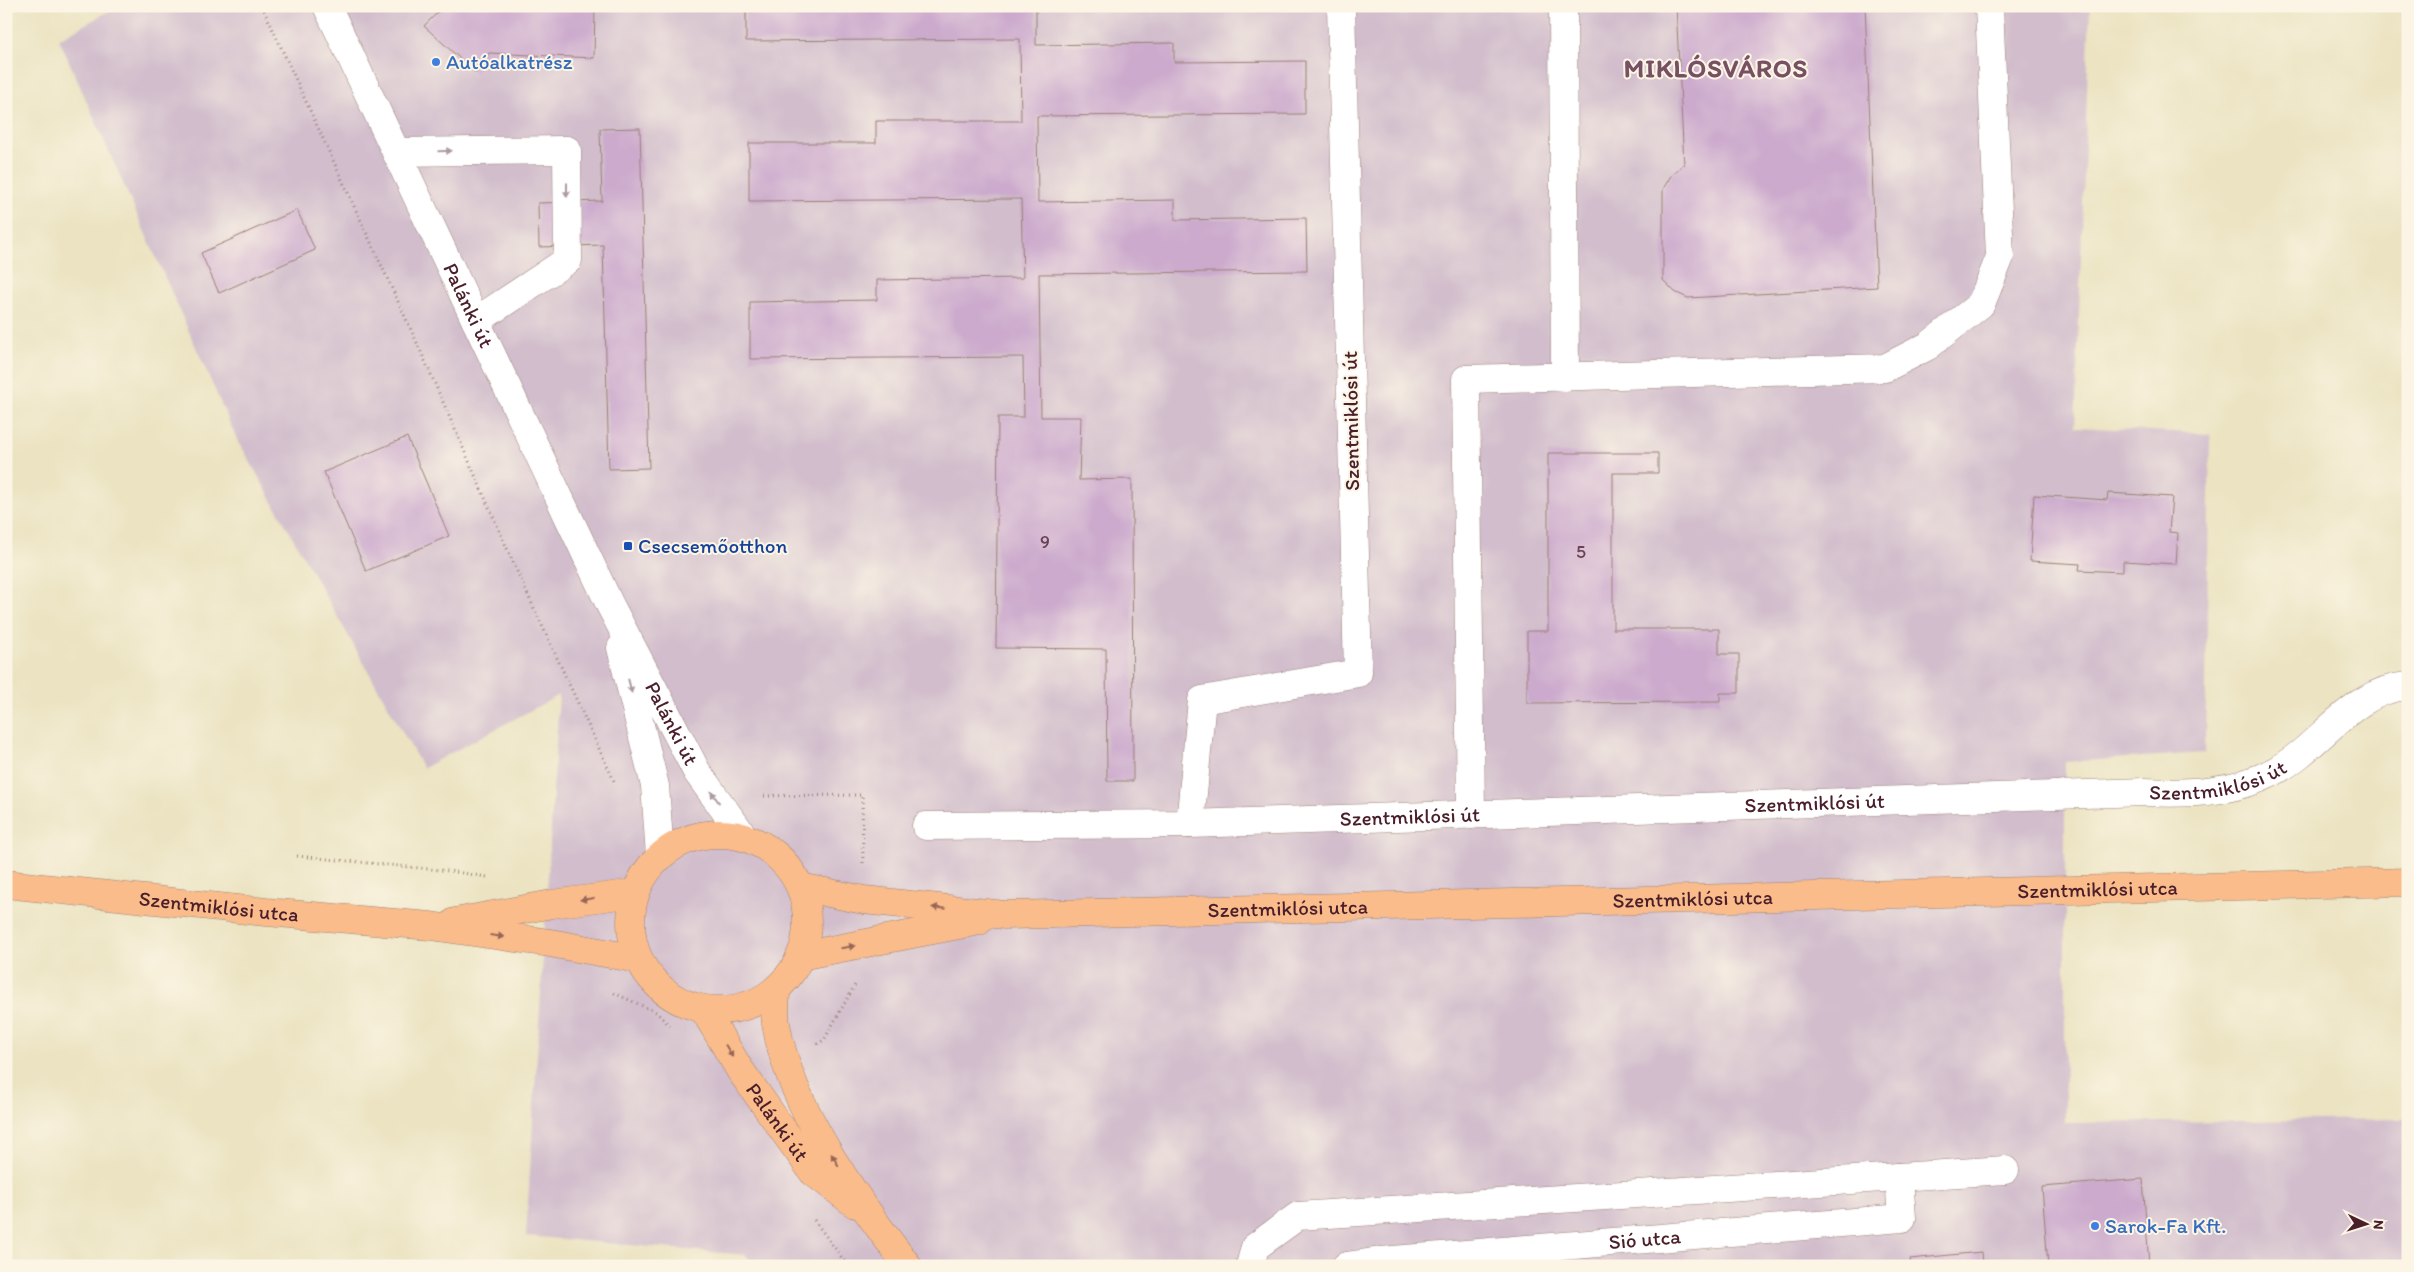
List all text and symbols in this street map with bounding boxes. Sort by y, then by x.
place label: Autóalkatrész [446,49,573,74]
district label: MIKLÓSVÁROS [1624,52,1808,84]
marker: Autóalkatrész [430,56,442,68]
one-way arrow [437,147,453,155]
one-way arrow [563,183,571,199]
street label: Palánki út [438,259,500,352]
street label: Szentmiklósi út [1337,351,1364,491]
house number: 9 [1040,530,1050,553]
place label: Csecsemőotthon [638,533,787,558]
marker: Csecsemőotthon [622,540,634,552]
house number: 5 [1576,540,1586,563]
street label: Palánki út [640,677,704,769]
one-way arrow [626,679,634,694]
street label: Szentmiklósi út [2149,754,2291,805]
street label: Szentmiklósi út [1744,788,1885,817]
one-way arrow [710,791,720,804]
street label: Szentmiklósi út [1339,801,1480,831]
street label: Szentmiklósi utca [2017,874,2178,903]
street label: Szentmiklósi utca [1612,884,1773,913]
street label: Szentmiklósi utca [138,885,300,927]
street label: Szentmiklósi utca [1207,893,1368,922]
one-way arrow [579,895,595,903]
one-way arrow [931,904,947,912]
one-way arrow [489,932,505,940]
one-way arrow [841,943,857,951]
one-way arrow [725,1045,734,1058]
street label: Palánki út [741,1078,814,1166]
one-way arrow [830,1153,839,1166]
north arrow [2342,1200,2392,1250]
place label: Sarok-Fa Kft. [2105,1213,2226,1238]
marker: Sarok-Fa Kft. [2089,1220,2101,1232]
text: N [2370,1220,2387,1230]
street label: Sió utca [1608,1223,1682,1254]

